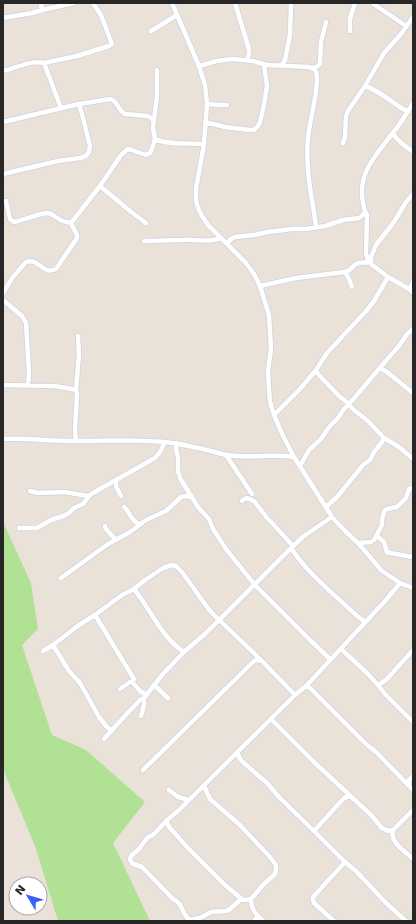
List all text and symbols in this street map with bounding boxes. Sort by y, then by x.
north arrow [8,876,48,916]
text: N [13,883,28,898]

